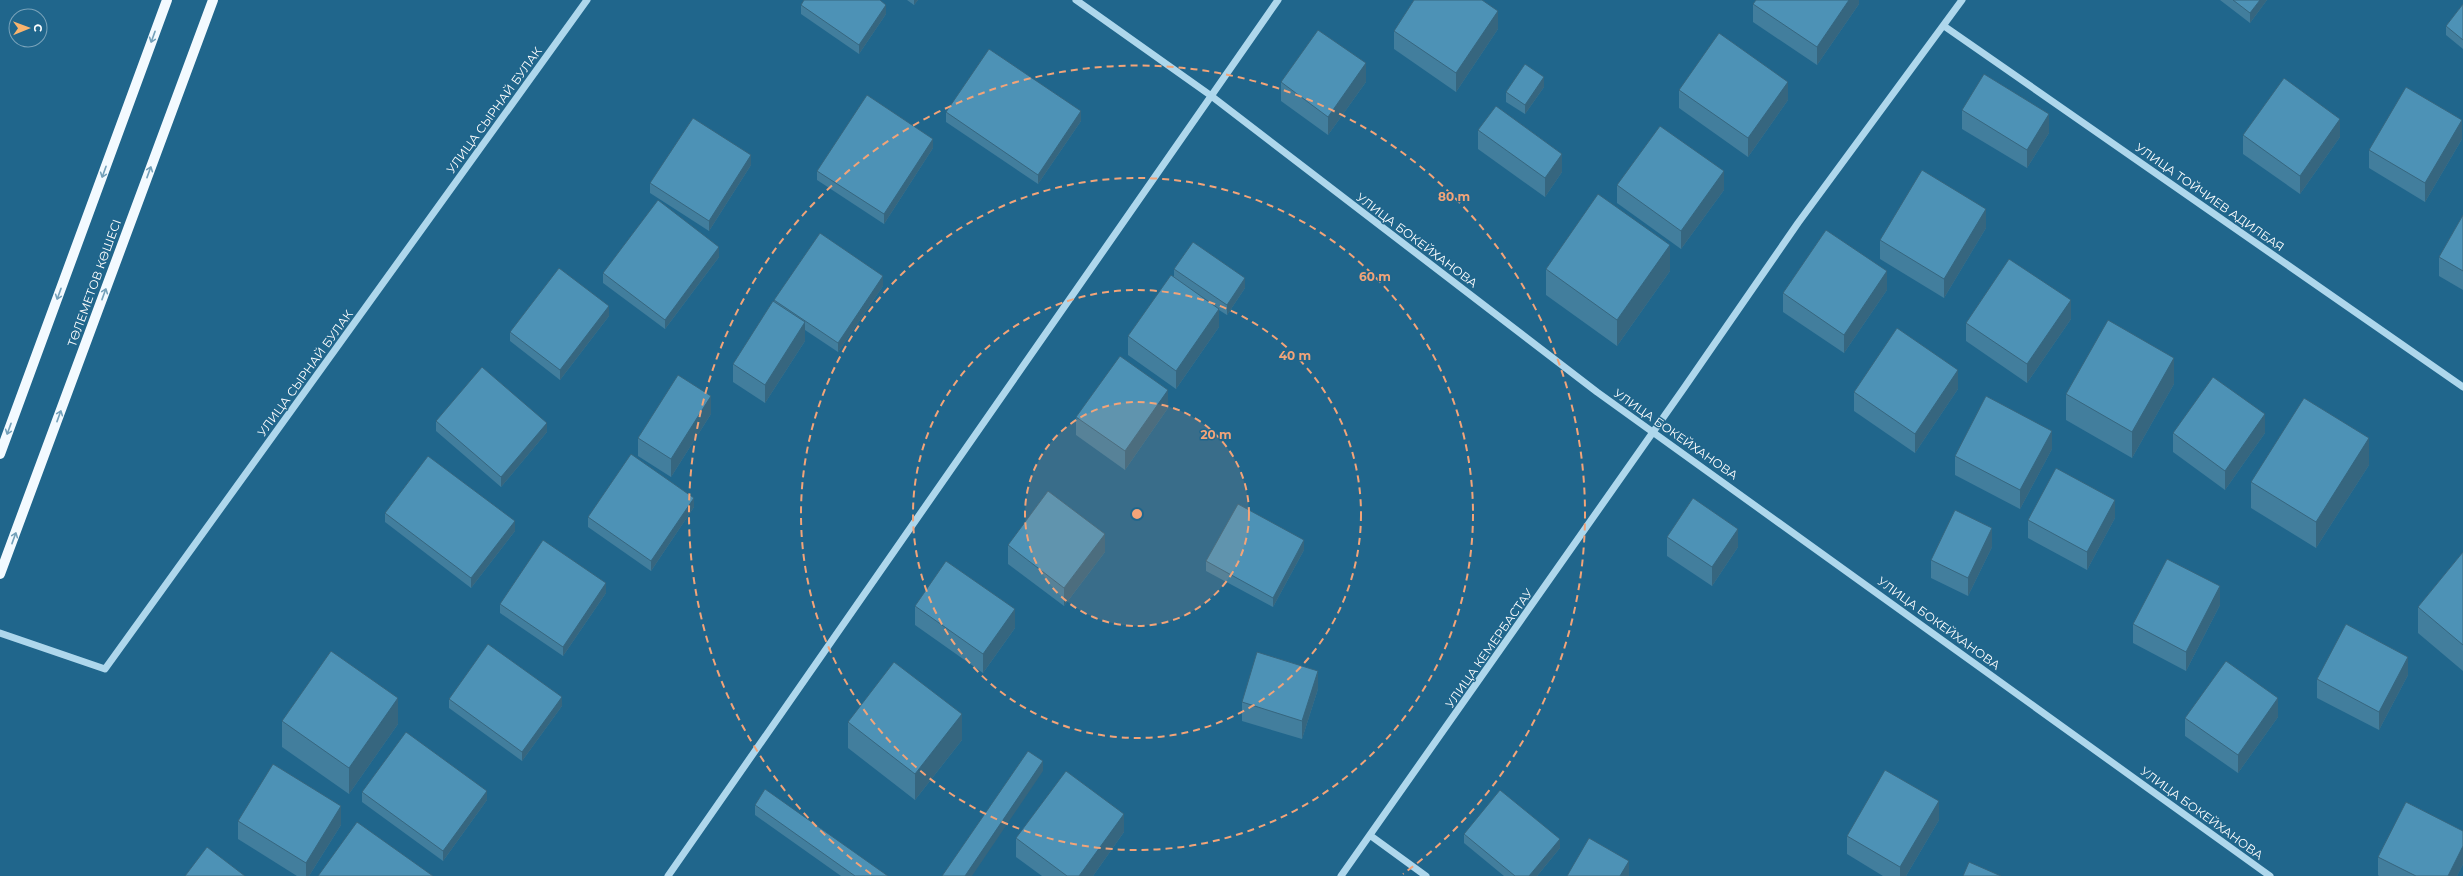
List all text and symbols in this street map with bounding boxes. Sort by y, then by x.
north arrow [8,8,48,48]
text: С [31,24,45,32]
one-way arrow [149,30,157,42]
street label: УЛИЦА СЫРНАЙ БУЛАК [443,43,545,176]
street label: УЛИЦА ТОЙЧИЕВ АДИЛБАЯ [2133,140,2287,254]
one-way arrow [99,165,107,177]
one-way arrow [145,167,153,179]
street label: УЛИЦА БОКЕЙХАНОВА [1353,189,1481,291]
text: 80 m [1438,189,1470,204]
street label: ТӨЛЕМЕТОВ КӨШЕСІ [64,217,124,349]
text: 60 m [1359,269,1391,284]
one-way arrow [55,287,62,300]
one-way arrow [100,288,108,300]
street label: УЛИЦА СЫРНАЙ БУЛАК [254,306,356,439]
text: 40 m [1279,348,1311,363]
street label: УЛИЦА БОКЕЙХАНОВА [1611,385,1741,483]
one-way arrow [55,410,63,422]
one-way arrow [5,423,13,435]
text: 20 m [1200,427,1232,442]
centre of rings [1130,507,1144,521]
one-way arrow [10,532,18,544]
street label: УЛИЦА БОКЕЙХАНОВА [1875,573,2003,673]
street label: УЛИЦА КЕМЕРБАСТАУ [1442,585,1536,711]
street label: УЛИЦА БОКЕЙХАНОВА [2138,763,2266,863]

